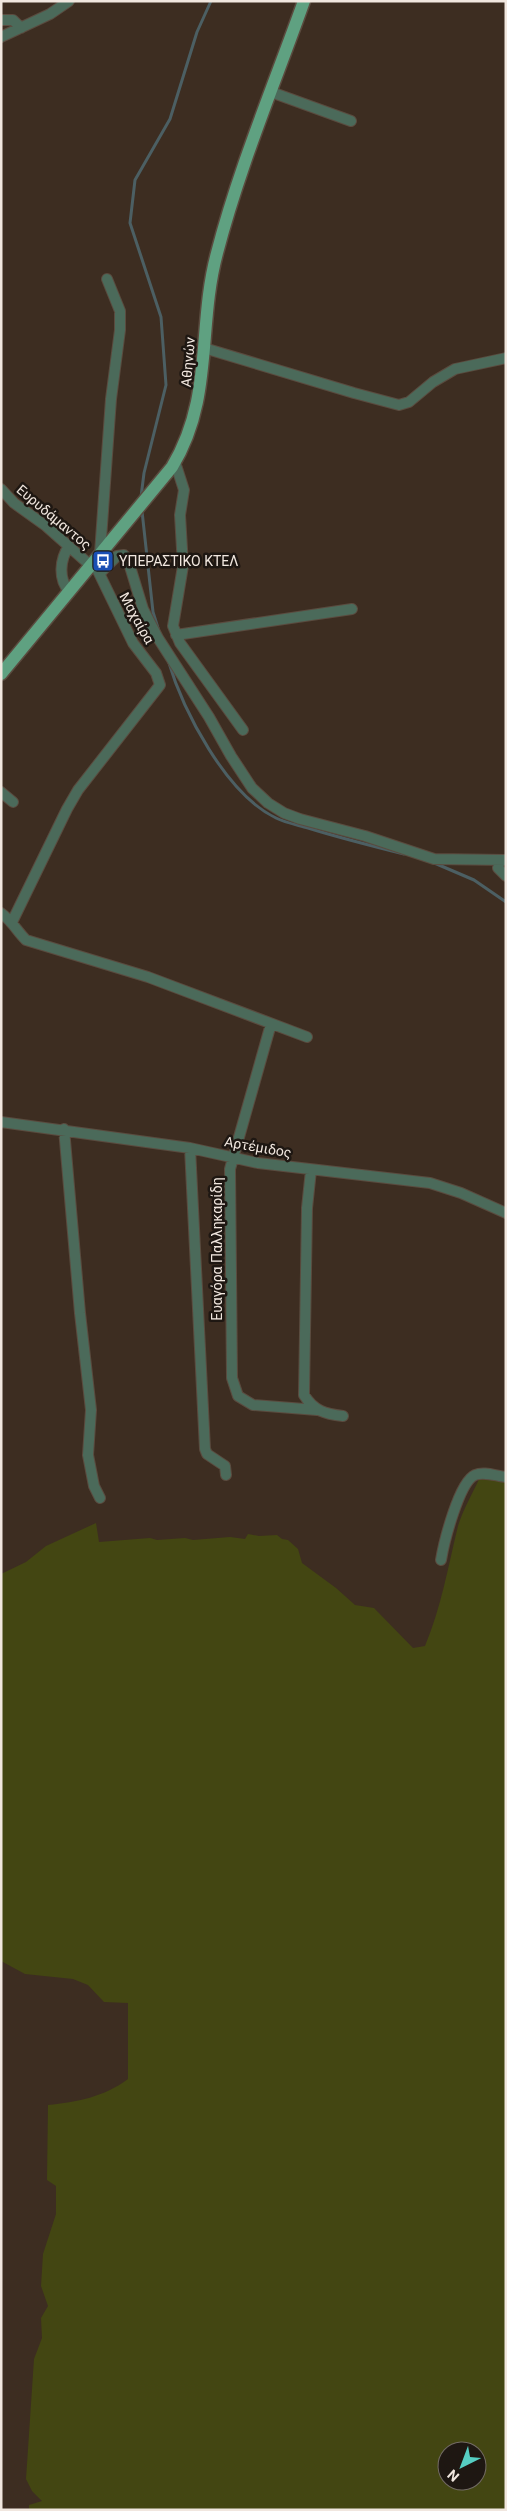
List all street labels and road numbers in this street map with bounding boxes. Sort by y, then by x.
street label: Αθηνών [178,336,198,388]
street label: Ευρυδάμαντος [13,481,95,553]
street label: Μαχαίρα [116,590,158,647]
street label: Αρτέμιδος [223,1133,293,1161]
street label: Ευαγόρα Παλληκαρίδη [209,1177,225,1321]

